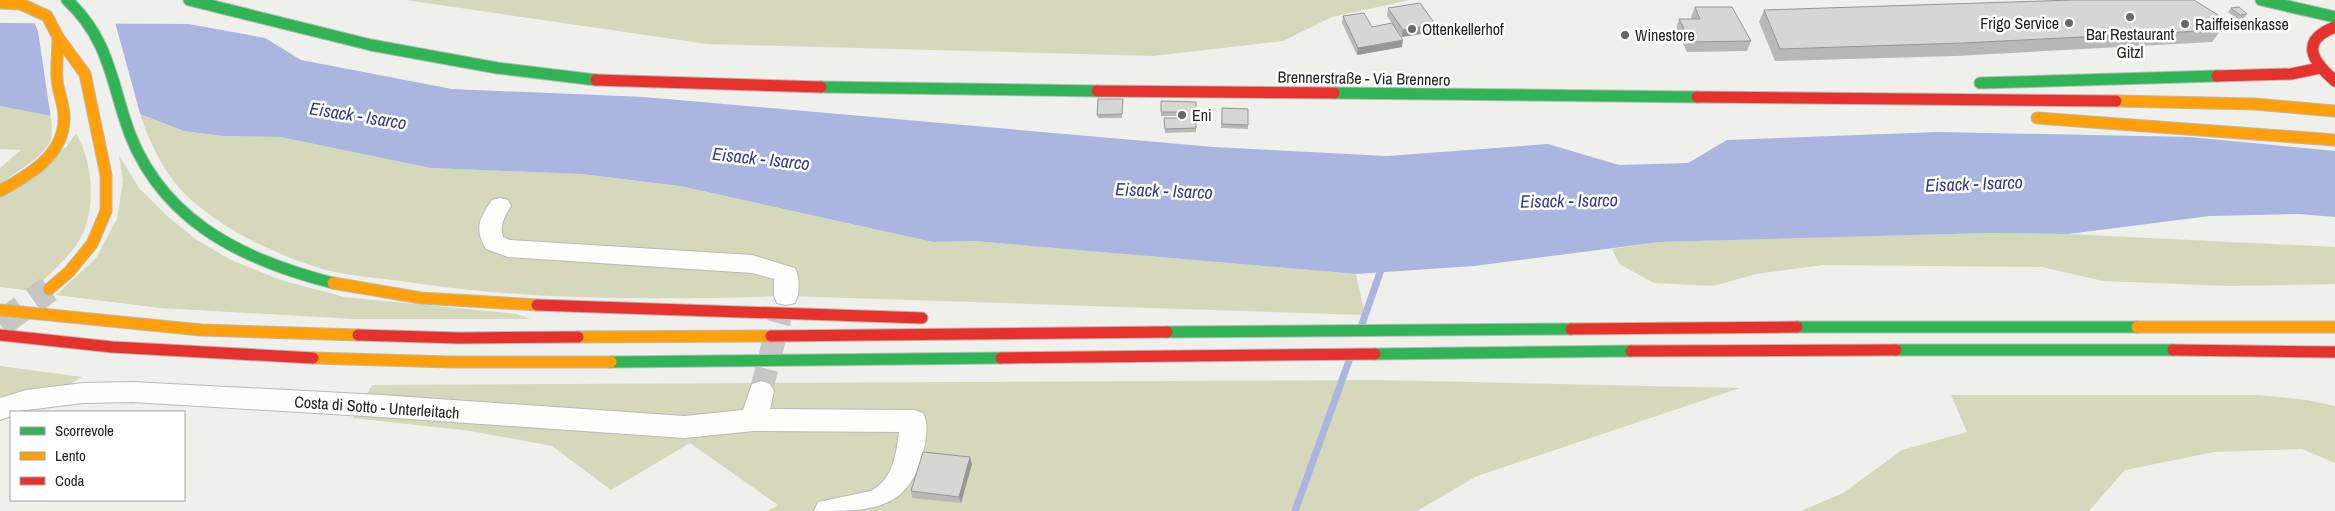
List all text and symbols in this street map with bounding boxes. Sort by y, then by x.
marker: Bar Restaurant Gitzl [2124,11,2136,23]
place label: Frigo Service [1980,12,2059,34]
place label: Raiffeisenkasse [2195,13,2289,35]
marker: Frigo Service [2063,17,2075,29]
place label: Ottenkellerhof [1422,18,1504,40]
marker: Raiffeisenkasse [2179,18,2191,30]
marker: Ottenkellerhof [1406,23,1418,35]
place label: Bar Restaurant Gitzl [2086,23,2174,63]
place label: Winestore [1635,24,1695,46]
marker: Winestore [1619,29,1631,41]
street label: Brennerstraße - Via Brennero [1278,65,1450,91]
water label: Eisack - Isarco [308,96,408,135]
place label: Eni [1192,104,1212,126]
marker: Eni [1176,109,1188,121]
water label: Eisack - Isarco [711,141,811,176]
water label: Eisack - Isarco [1925,169,2023,198]
water label: Eisack - Isarco [1115,176,1213,205]
water label: Eisack - Isarco [1520,187,1618,214]
street label: Costa di Sotto - Unterleitach [294,390,460,424]
legend [10,411,185,501]
text: Scorrevole [55,420,114,441]
text: Lento [55,445,86,466]
text: Coda [55,470,85,491]

